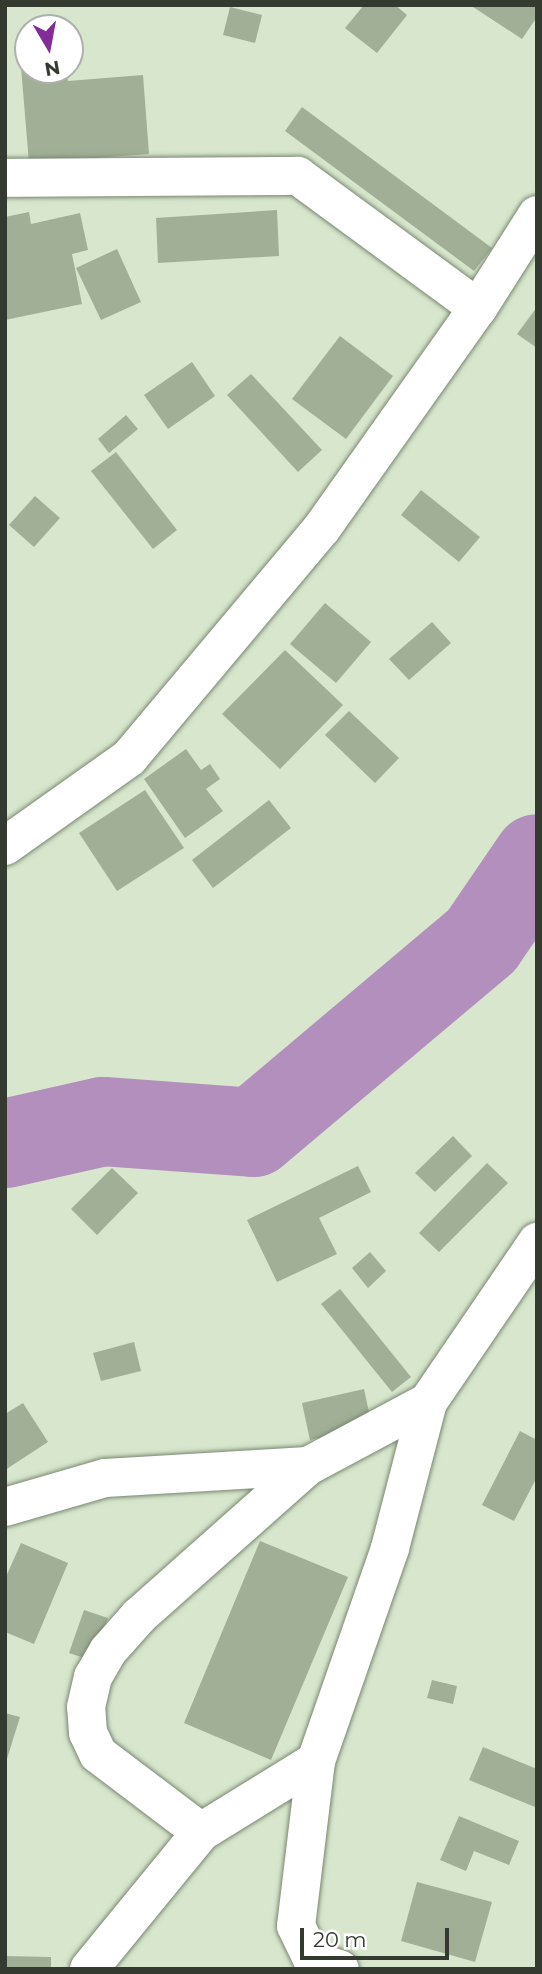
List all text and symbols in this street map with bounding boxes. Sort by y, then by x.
north arrow [14,14,84,84]
text: N [43,56,62,81]
scale bar [304,1914,453,1958]
text: 20 m [313,1927,367,1952]

